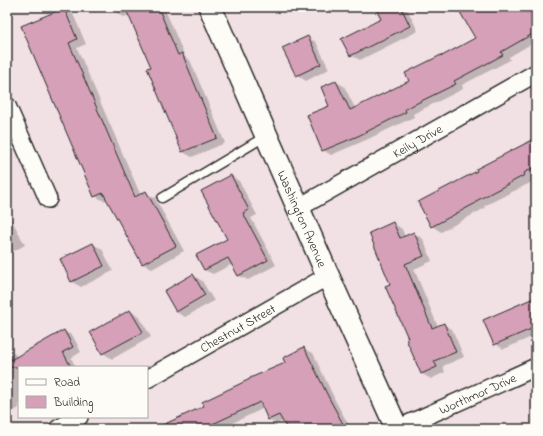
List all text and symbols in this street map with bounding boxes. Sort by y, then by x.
street label: Keily Drive [390,120,446,163]
street label: Washington Avenue [272,168,331,271]
street label: Chestnut Street [197,299,280,358]
legend [18,366,148,418]
street label: Worthmor Drive [436,369,520,420]
text: Road [54,374,80,392]
text: Building [53,394,93,413]

